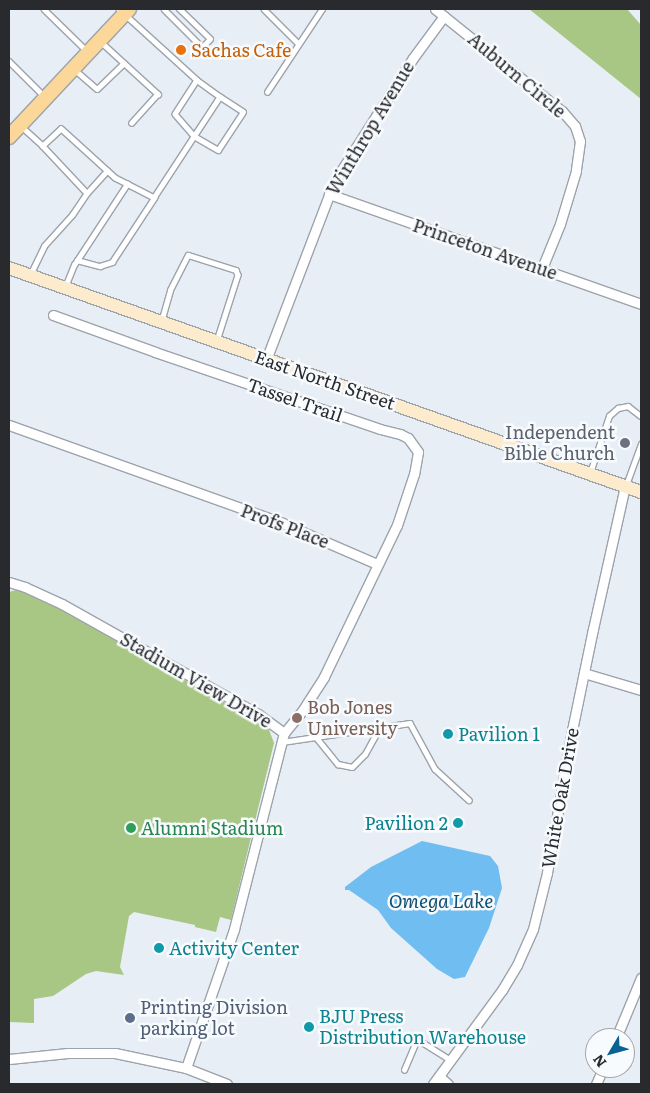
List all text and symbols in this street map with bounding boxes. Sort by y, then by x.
street label: Auburn Circle [464,28,570,122]
place label: Sachas Cafe [191,39,291,61]
marker: Sachas Cafe [175,44,187,56]
street label: Winthrop Avenue [322,57,418,199]
street label: Princeton Avenue [410,214,560,284]
street label: East North Street [252,346,398,414]
street label: Tassel Trail [244,374,346,426]
place label: Independent Bible Church [504,422,615,464]
marker: Independent Bible Church [619,437,631,449]
street label: Profs Place [238,499,332,553]
street label: Stadium View Drive [116,628,276,732]
place label: Bob Jones University [307,697,398,740]
marker: Bob Jones University [291,712,303,724]
place label: Pavilion 1 [458,723,540,745]
street label: White Oak Drive [537,726,583,870]
marker: Pavilion 1 [442,728,454,740]
place label: Pavilion 2 [364,812,448,834]
place label: Alumni Stadium [141,817,283,839]
marker: Pavilion 2 [452,817,464,829]
marker: Alumni Stadium [125,822,137,834]
water label: Omega Lake [389,890,493,912]
place label: Activity Center [169,937,299,959]
marker: Activity Center [153,942,165,954]
place label: Printing Division parking lot [140,997,288,1040]
place label: BJU Press Distribution Warehouse [319,1006,526,1048]
marker: Printing Division parking lot [124,1012,136,1024]
marker: BJU Press Distribution Warehouse [303,1021,315,1033]
north arrow [585,1028,635,1078]
text: N [587,1051,610,1072]

